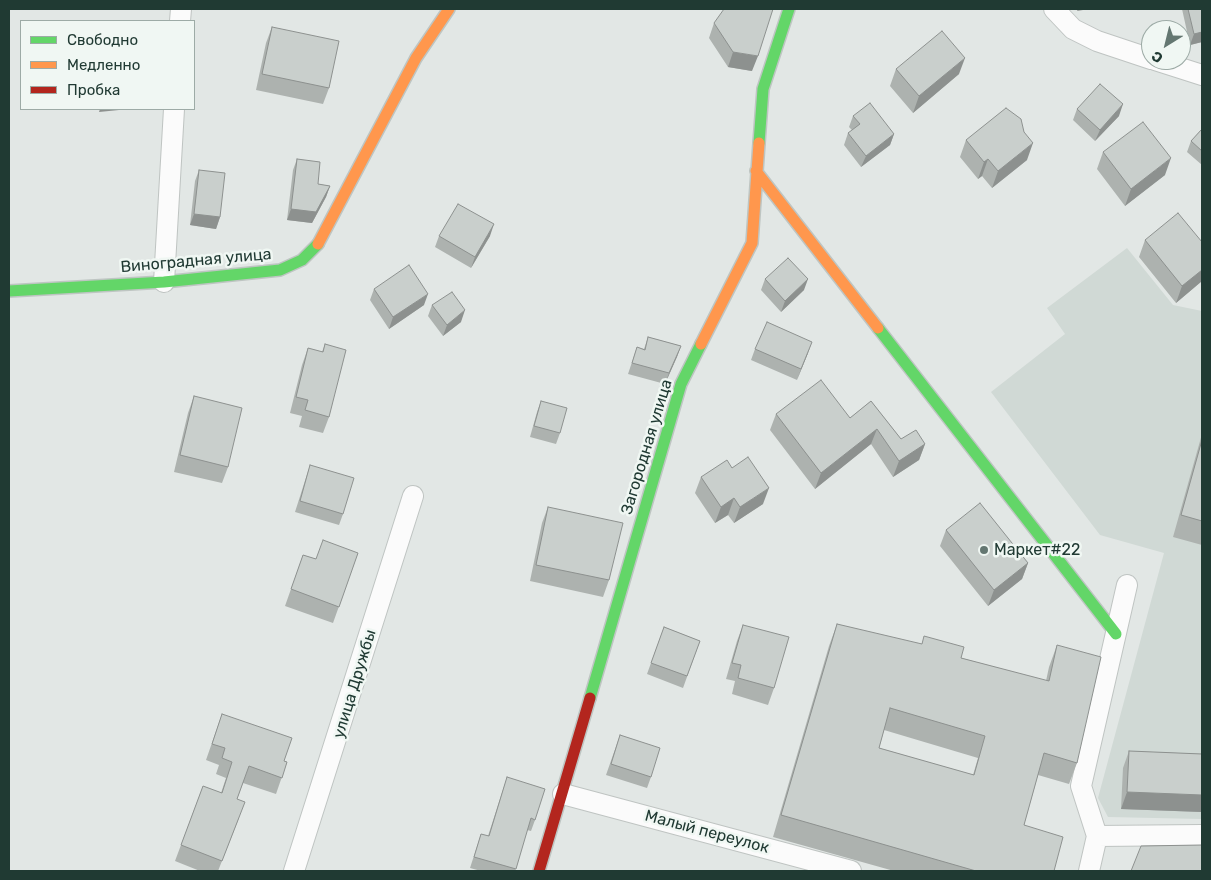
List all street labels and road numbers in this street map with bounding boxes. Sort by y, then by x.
street label: Виноградная улица [120,245,272,277]
street label: Загородная улица [617,377,677,517]
street label: улица Дружбы [329,627,381,741]
street label: Малый переулок [643,806,771,858]

